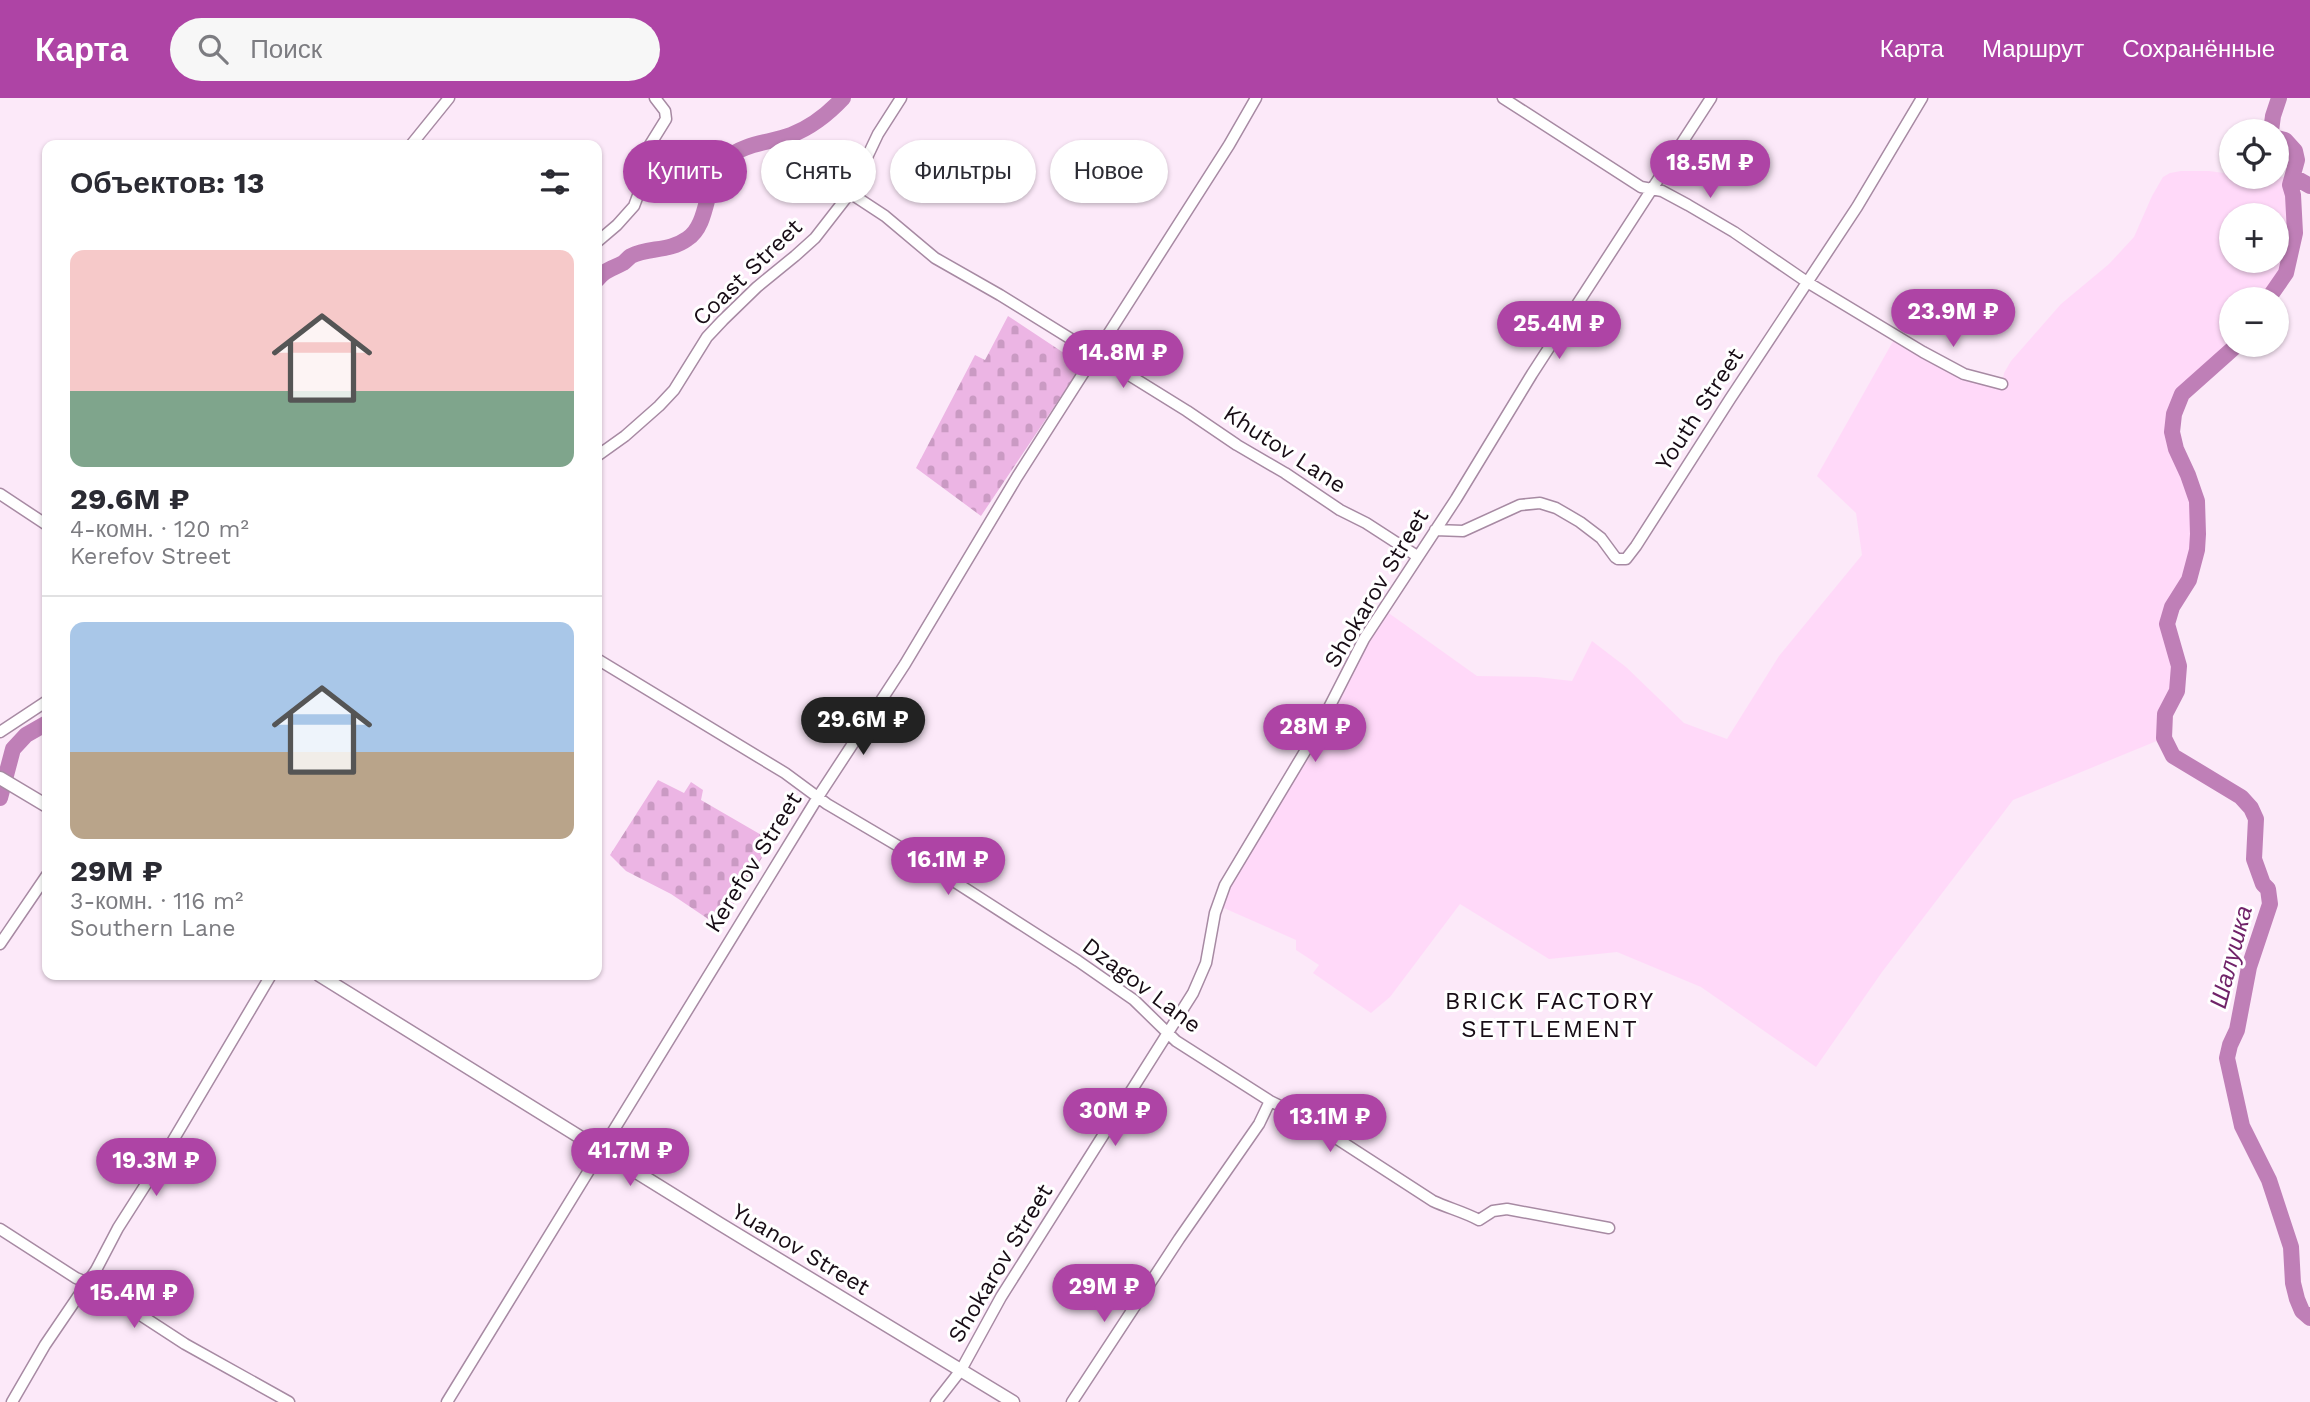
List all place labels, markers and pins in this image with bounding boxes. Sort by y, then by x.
pin: 18.5M ₽ [1645,140,1775,200]
pin: 23.9M ₽ [1888,289,2018,349]
pin: 25.4M ₽ [1494,302,1624,361]
pin: 14.8M ₽ [1058,330,1188,390]
pin: 29.6M ₽ [798,698,928,757]
pin: 28M ₽ [1266,704,1364,764]
pin: 16.1M ₽ [883,838,1013,897]
pin: 30M ₽ [1066,1088,1164,1148]
pin: 13.1M ₽ [1265,1094,1395,1154]
pin: 41.7M ₽ [565,1128,695,1188]
pin: 19.3M ₽ [91,1138,221,1198]
pin: 29M ₽ [1055,1264,1153,1324]
pin: 15.4M ₽ [69,1270,199,1330]

